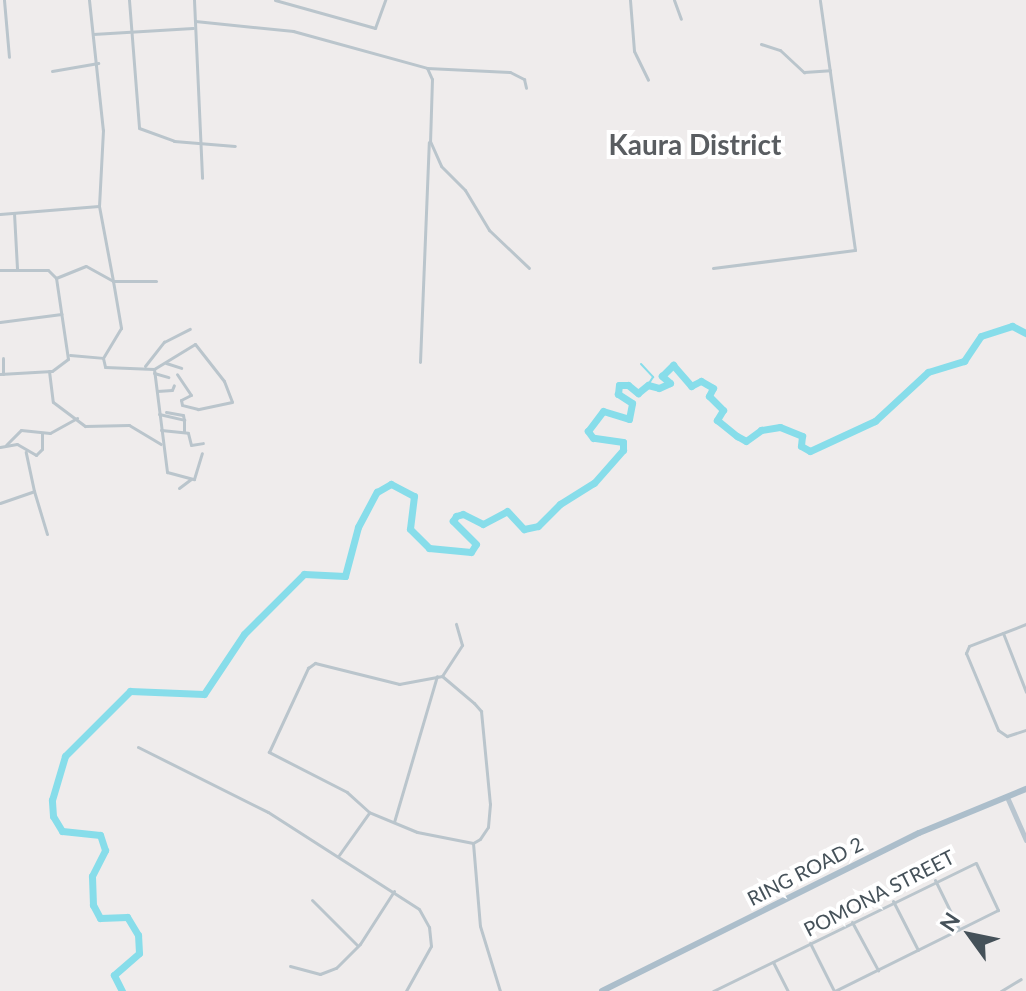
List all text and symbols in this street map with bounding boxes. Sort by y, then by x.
district label: Kaura District [609,127,781,161]
street label: RING ROAD 2 [743,832,867,910]
street label: POMONA STREET [799,844,959,942]
north arrow [930,895,1010,975]

